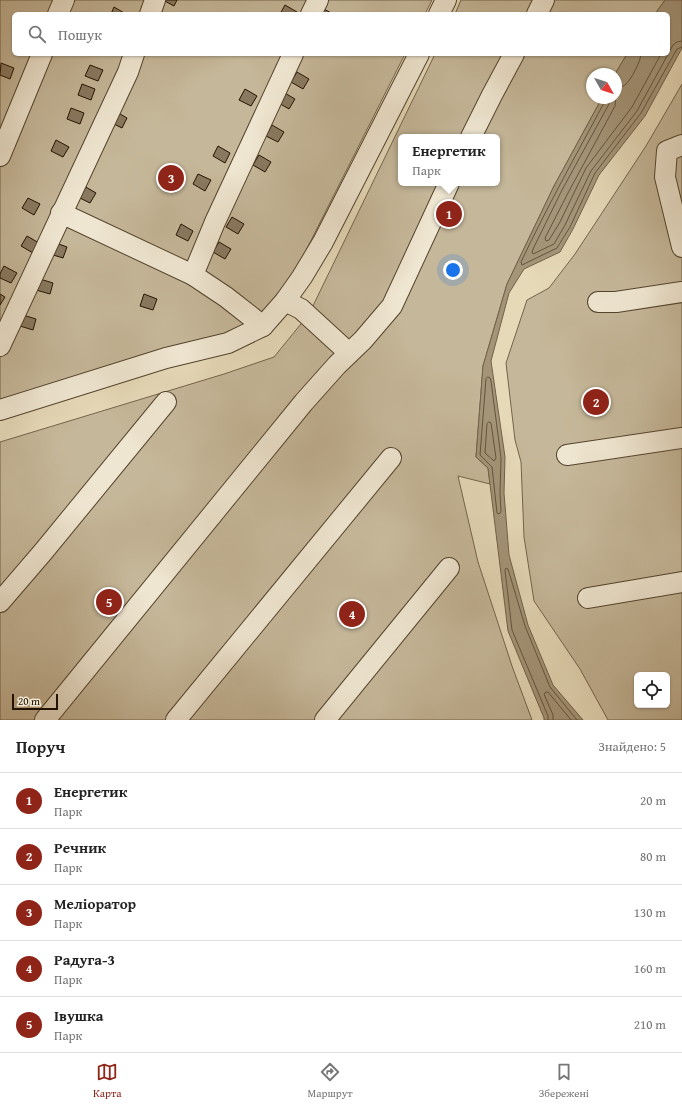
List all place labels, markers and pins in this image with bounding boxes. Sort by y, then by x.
pin: 3 [158,163,184,193]
pin: 1 [436,199,462,229]
pin: 2 [583,387,609,417]
pin: 5 [96,587,122,617]
pin: 4 [339,599,365,629]

